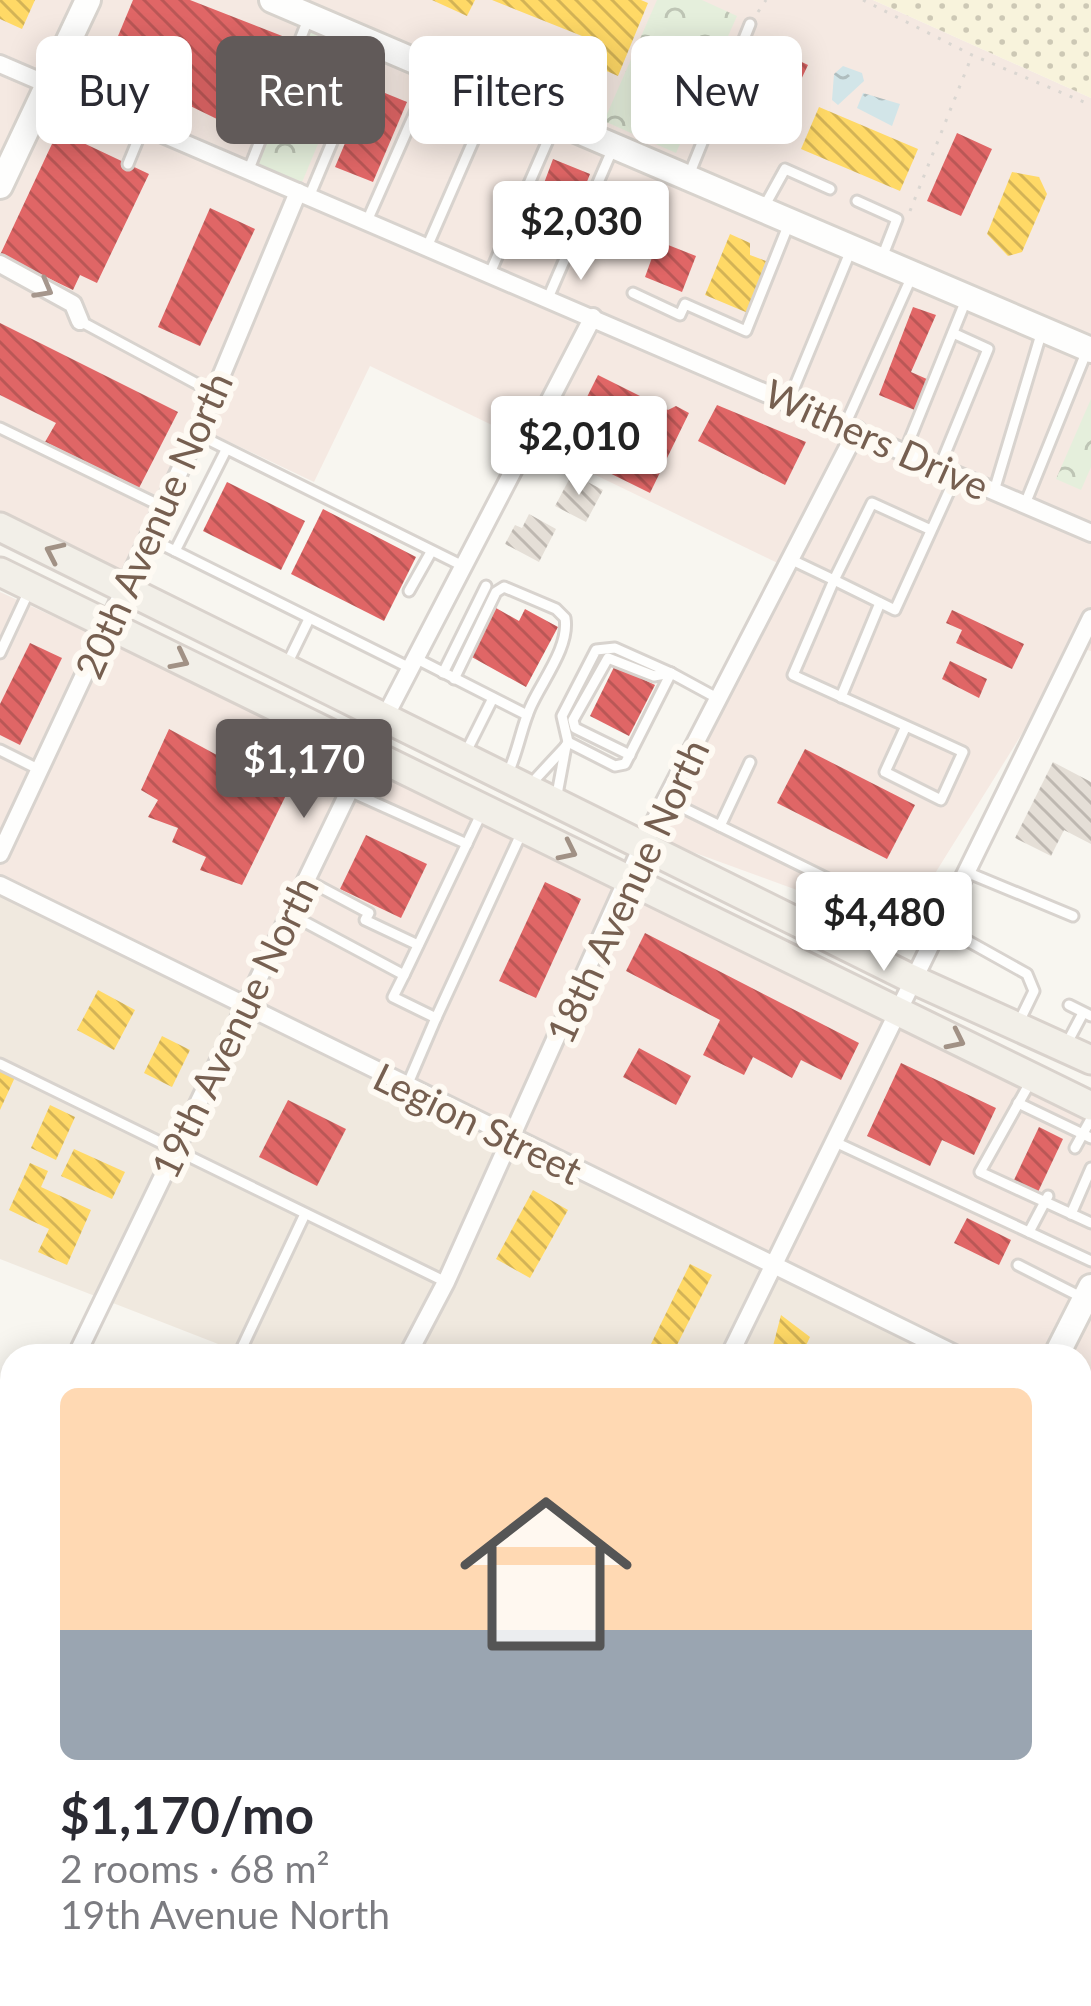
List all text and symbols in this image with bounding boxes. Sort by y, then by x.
chip: Buy [36,36,192,144]
chip: Rent [216,36,385,144]
chip: Filters [409,36,607,144]
chip: New [631,36,802,144]
pin: $2,030 [483,181,679,283]
text: $2,030 [520,197,642,243]
one-way arrow [32,275,53,298]
street label: 20th Avenue North [65,365,241,685]
street label: Withers Drive [758,369,996,509]
pin: $2,010 [481,396,677,498]
text: $2,010 [518,412,640,458]
one-way arrow [45,543,66,566]
one-way arrow [168,646,190,669]
pin: $1,170 [206,719,402,821]
street label: 18th Avenue North [536,732,718,1050]
text: $1,170 [243,735,365,781]
one-way arrow [556,836,577,860]
street label: 19th Avenue North [141,869,327,1185]
pin: $4,480 [786,872,982,974]
text: $4,480 [823,888,945,934]
one-way arrow [944,1026,965,1049]
street label: Legion Street [367,1053,589,1193]
icon: home [438,1466,654,1682]
text: $1,170/mo [60,1784,314,1845]
text: 2 rooms · 68 m² [60,1845,330,1891]
text: 19th Avenue North [60,1891,390,1937]

